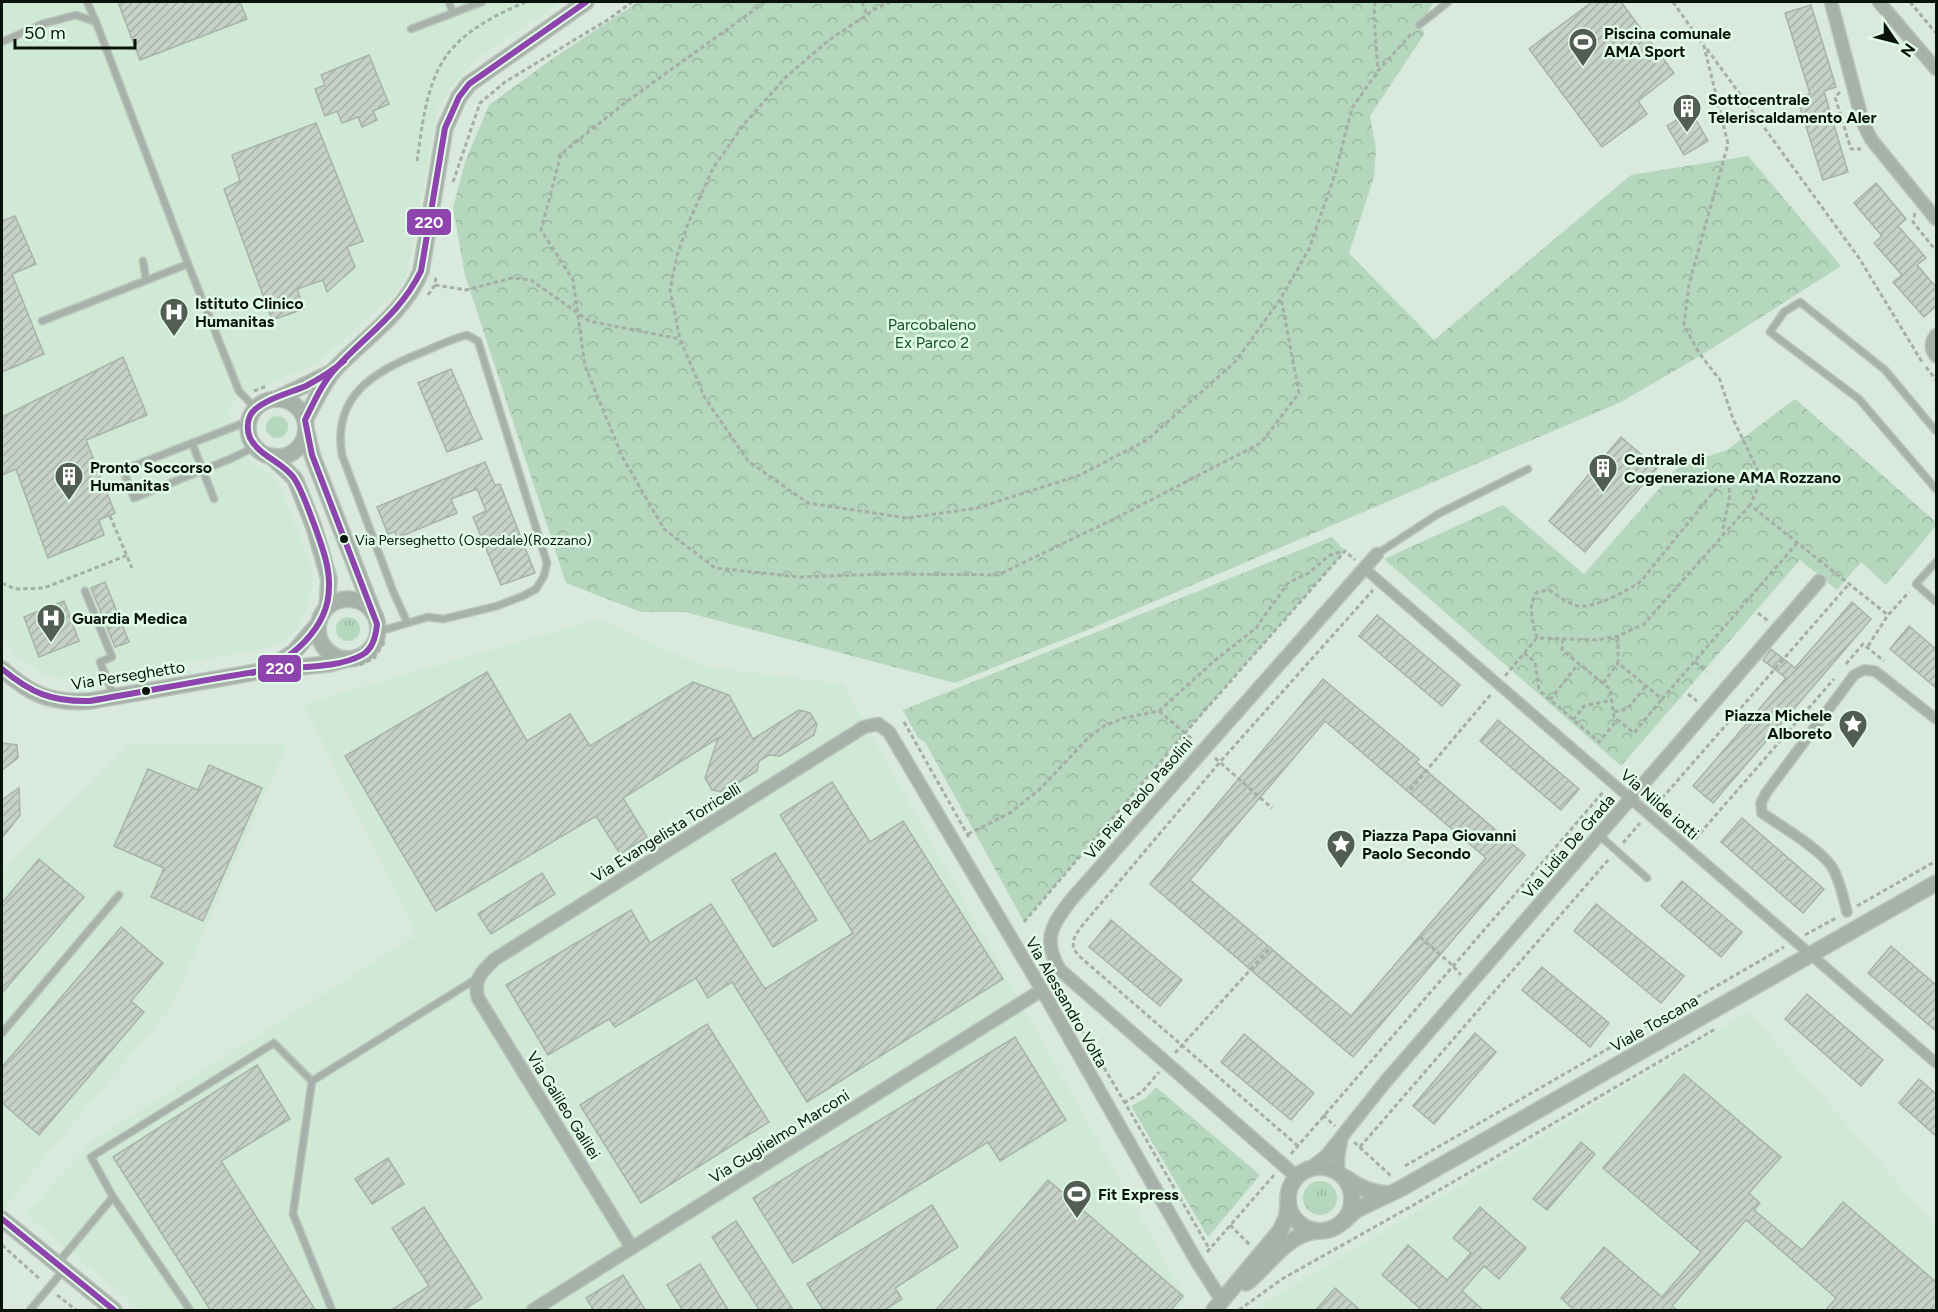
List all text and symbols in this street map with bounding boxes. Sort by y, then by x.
scale bar [15,12,135,50]
north arrow [1866,12,1926,72]
text: 50 m [24,22,66,44]
place label: Piscina comunale AMA Sport [1604,24,1731,61]
sports icon: Piscina comunale AMA Sport [1567,26,1599,68]
text: N [1897,40,1919,61]
place label: Sottocentrale Teleriscaldamento Aler [1708,90,1877,127]
building icon: Sottocentrale Teleriscaldamento Aler [1671,92,1703,134]
line badge: 220 [406,208,452,236]
text: 220 [415,213,443,232]
place label: Istituto Clinico Humanitas [195,294,304,331]
hospital icon: Istituto Clinico Humanitas [158,296,190,338]
park label: Parcobaleno Ex Parco 2 [888,315,976,352]
place label: Centrale di Cogenerazione AMA Rozzano [1624,450,1841,487]
building icon: Centrale di Cogenerazione AMA Rozzano [1587,452,1619,494]
place label: Pronto Soccorso Humanitas [90,458,212,495]
building icon: Pronto Soccorso Humanitas [53,460,85,502]
place label: Via Perseghetto (Ospedale)(Rozzano) [355,532,592,549]
marker: Via Perseghetto (Ospedale)(Rozzano) [338,533,350,545]
hospital icon: Guardia Medica [35,602,67,644]
place label: Guardia Medica [72,609,187,628]
line badge: 220 [257,654,302,683]
street label: Via Perseghetto [70,657,186,694]
text: 220 [266,659,294,678]
unlabelled marker [140,685,152,697]
place label: Piazza Michele Alboreto [1725,706,1832,743]
place icon: Piazza Michele Alboreto [1837,708,1869,750]
street label: Via Pier Paolo Pasolini [1080,734,1196,863]
street label: Via Nilde iotti [1617,765,1703,843]
street label: Via Evangelista Torricelli [588,779,744,886]
street label: Via Lidia De Grada [1518,791,1619,902]
place label: Piazza Papa Giovanni Paolo Secondo [1362,826,1517,863]
place icon: Piazza Papa Giovanni Paolo Secondo [1325,828,1357,870]
street label: Via Alessandro Volta [1021,934,1112,1071]
street label: Viale Toscana [1607,991,1701,1056]
street label: Via Galileo Galilei [523,1048,604,1163]
street label: Via Guglielmo Marconi [706,1086,853,1187]
sports icon: Fit Express [1061,1178,1093,1220]
place label: Fit Express [1098,1185,1179,1204]

